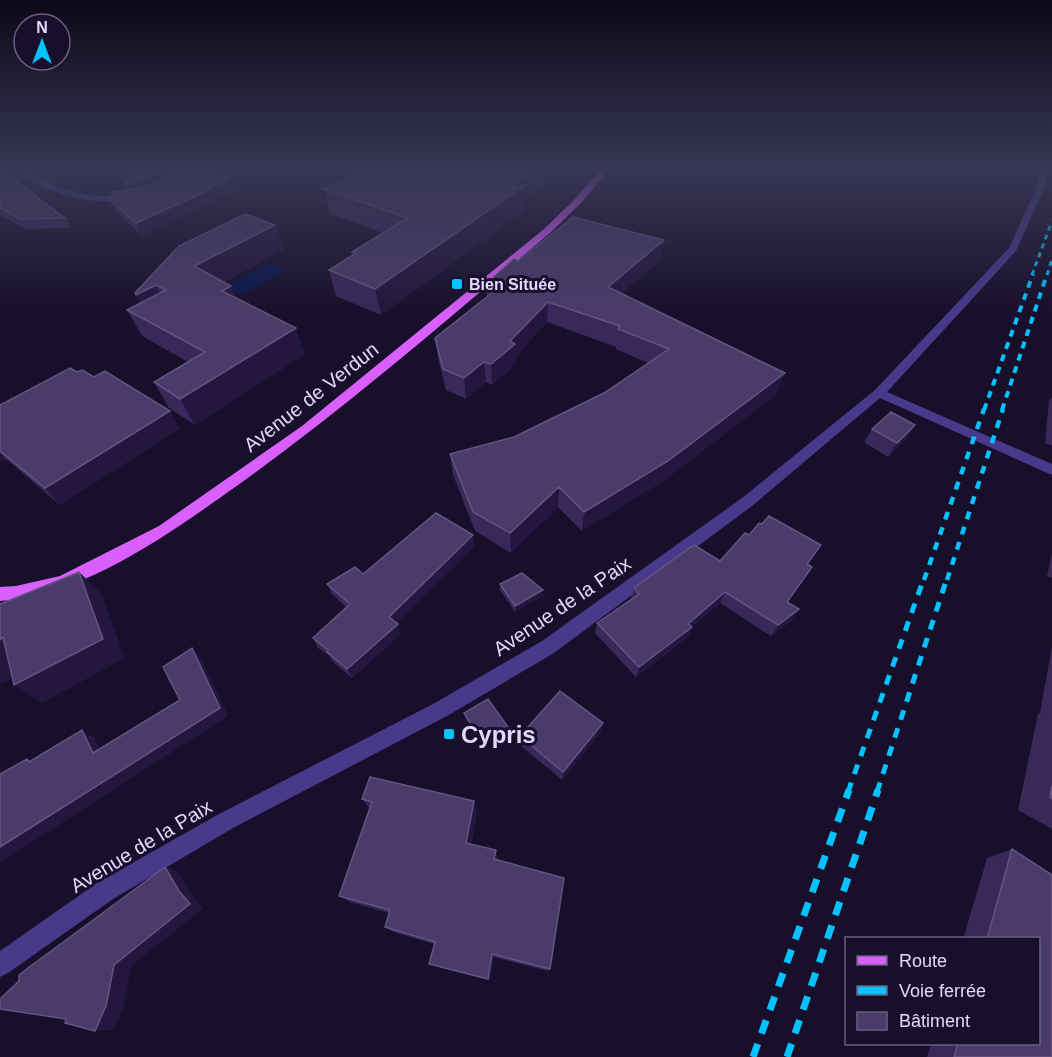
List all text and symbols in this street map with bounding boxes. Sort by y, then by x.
north arrow [12,12,72,72]
text: N [36,19,48,36]
place label: Bien Située [469,276,556,293]
marker: Bien Située [450,277,464,291]
street label: Avenue de Verdun [240,338,382,456]
street label: Avenue de la Paix [489,552,635,660]
place label: Cypris [461,721,536,748]
marker: Cypris [442,727,456,741]
street label: Avenue de la Paix [66,795,216,897]
legend [845,937,1040,1045]
text: Route [899,951,947,971]
text: Voie ferrée [899,981,986,1001]
text: Bâtiment [899,1011,970,1031]

